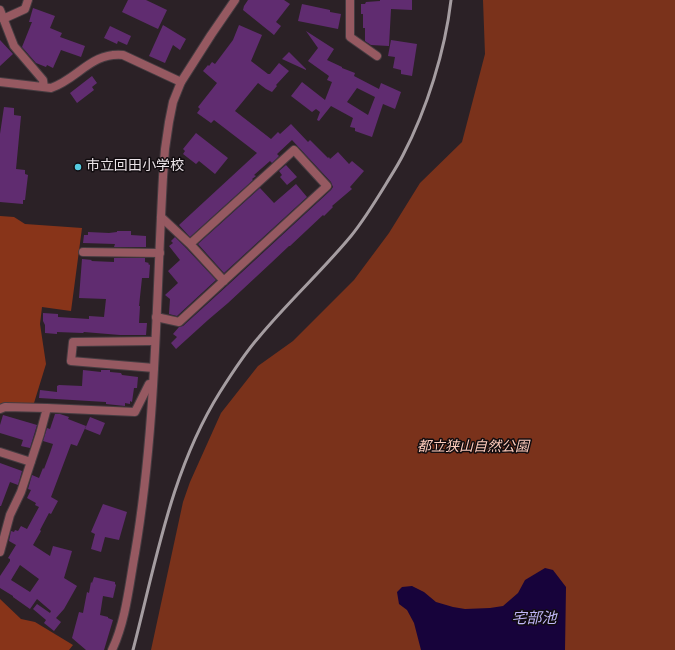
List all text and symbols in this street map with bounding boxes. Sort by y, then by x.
place label: 市立回田小学校 [86,159,184,175]
marker: 市立回田小学校 [73,162,83,172]
park label: 都立狭山自然公園 [417,440,529,456]
water label: 宅部池 [512,611,556,629]

